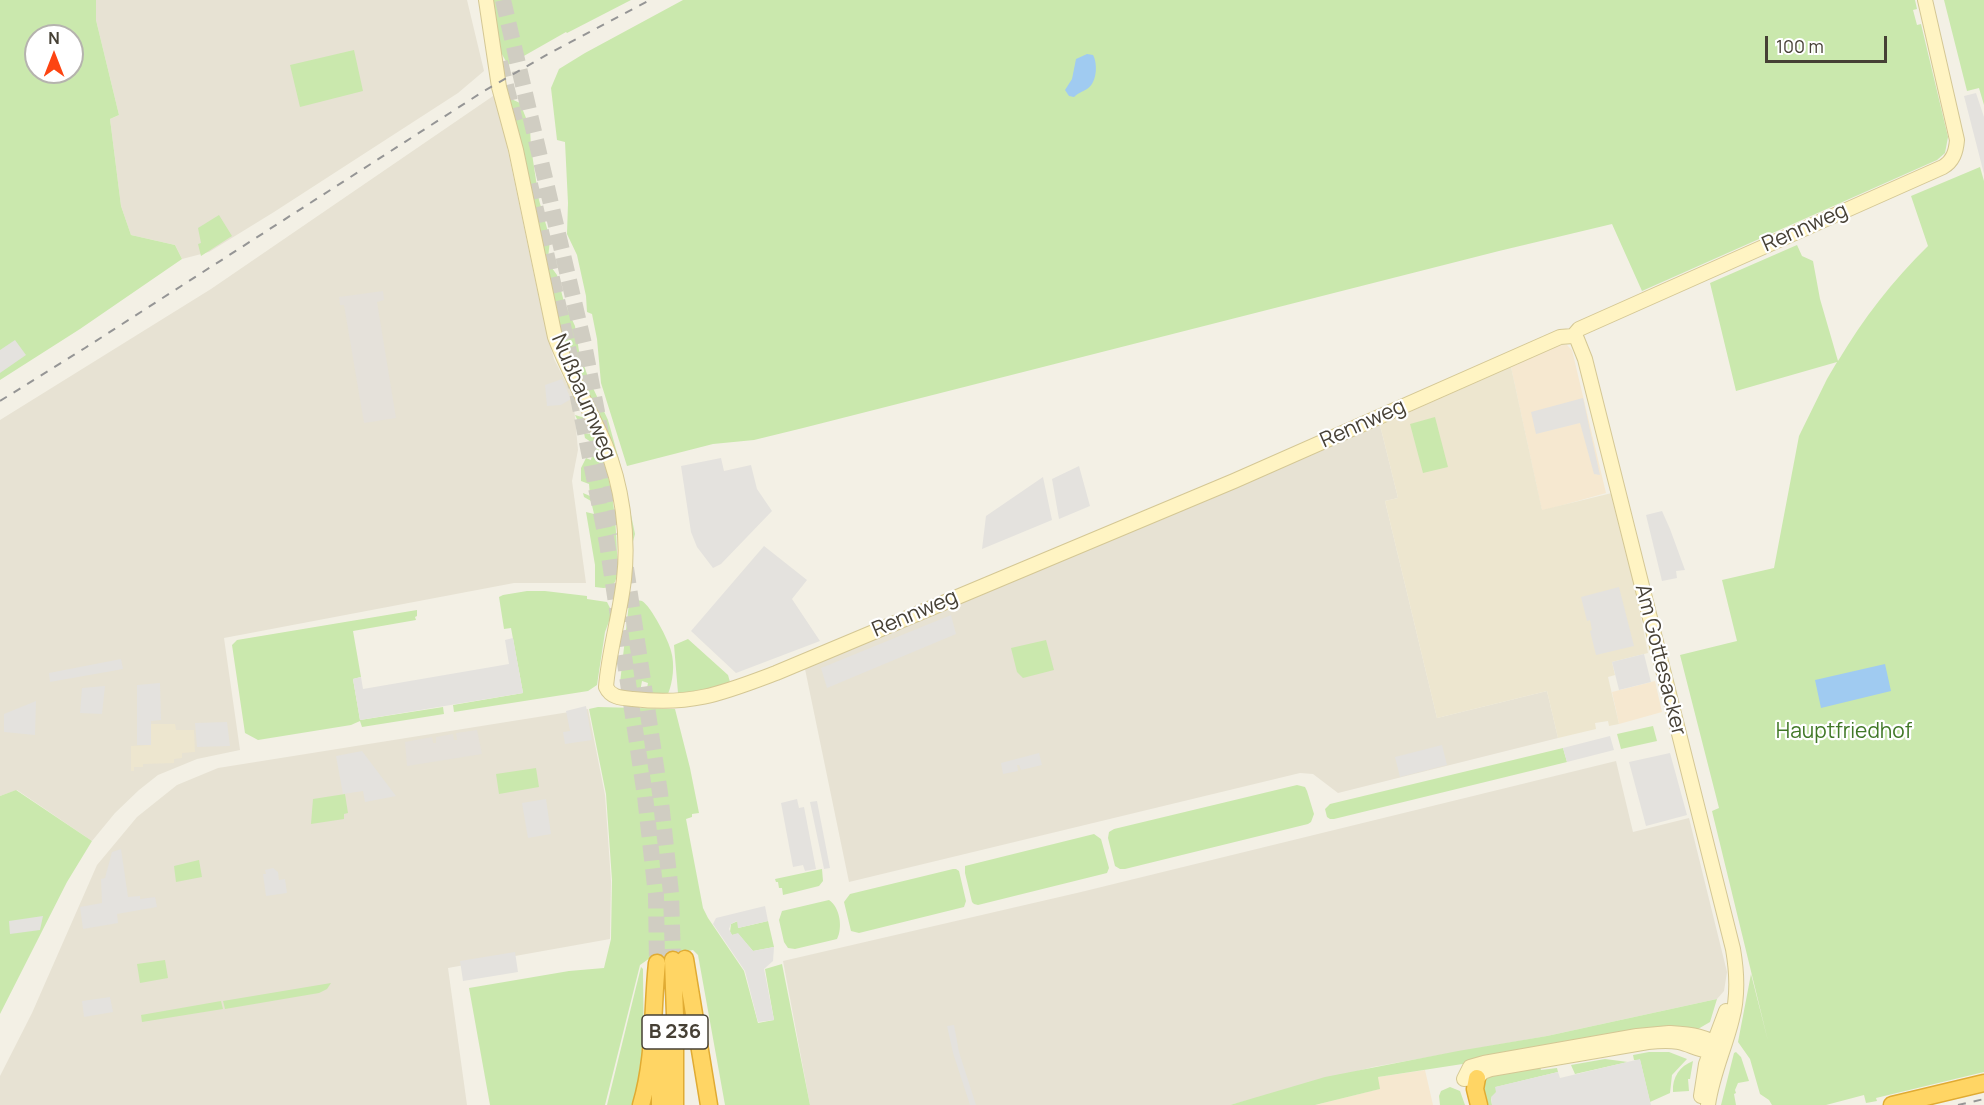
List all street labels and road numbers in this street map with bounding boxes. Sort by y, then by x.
street label: Rennweg [1759,198,1851,258]
street label: Nußbaumweg [545,330,621,464]
street label: Rennweg [1317,394,1409,454]
street label: Am Gottesacker [1629,582,1691,738]
street label: Rennweg [868,585,962,643]
road number: B 236 [642,1015,708,1049]

